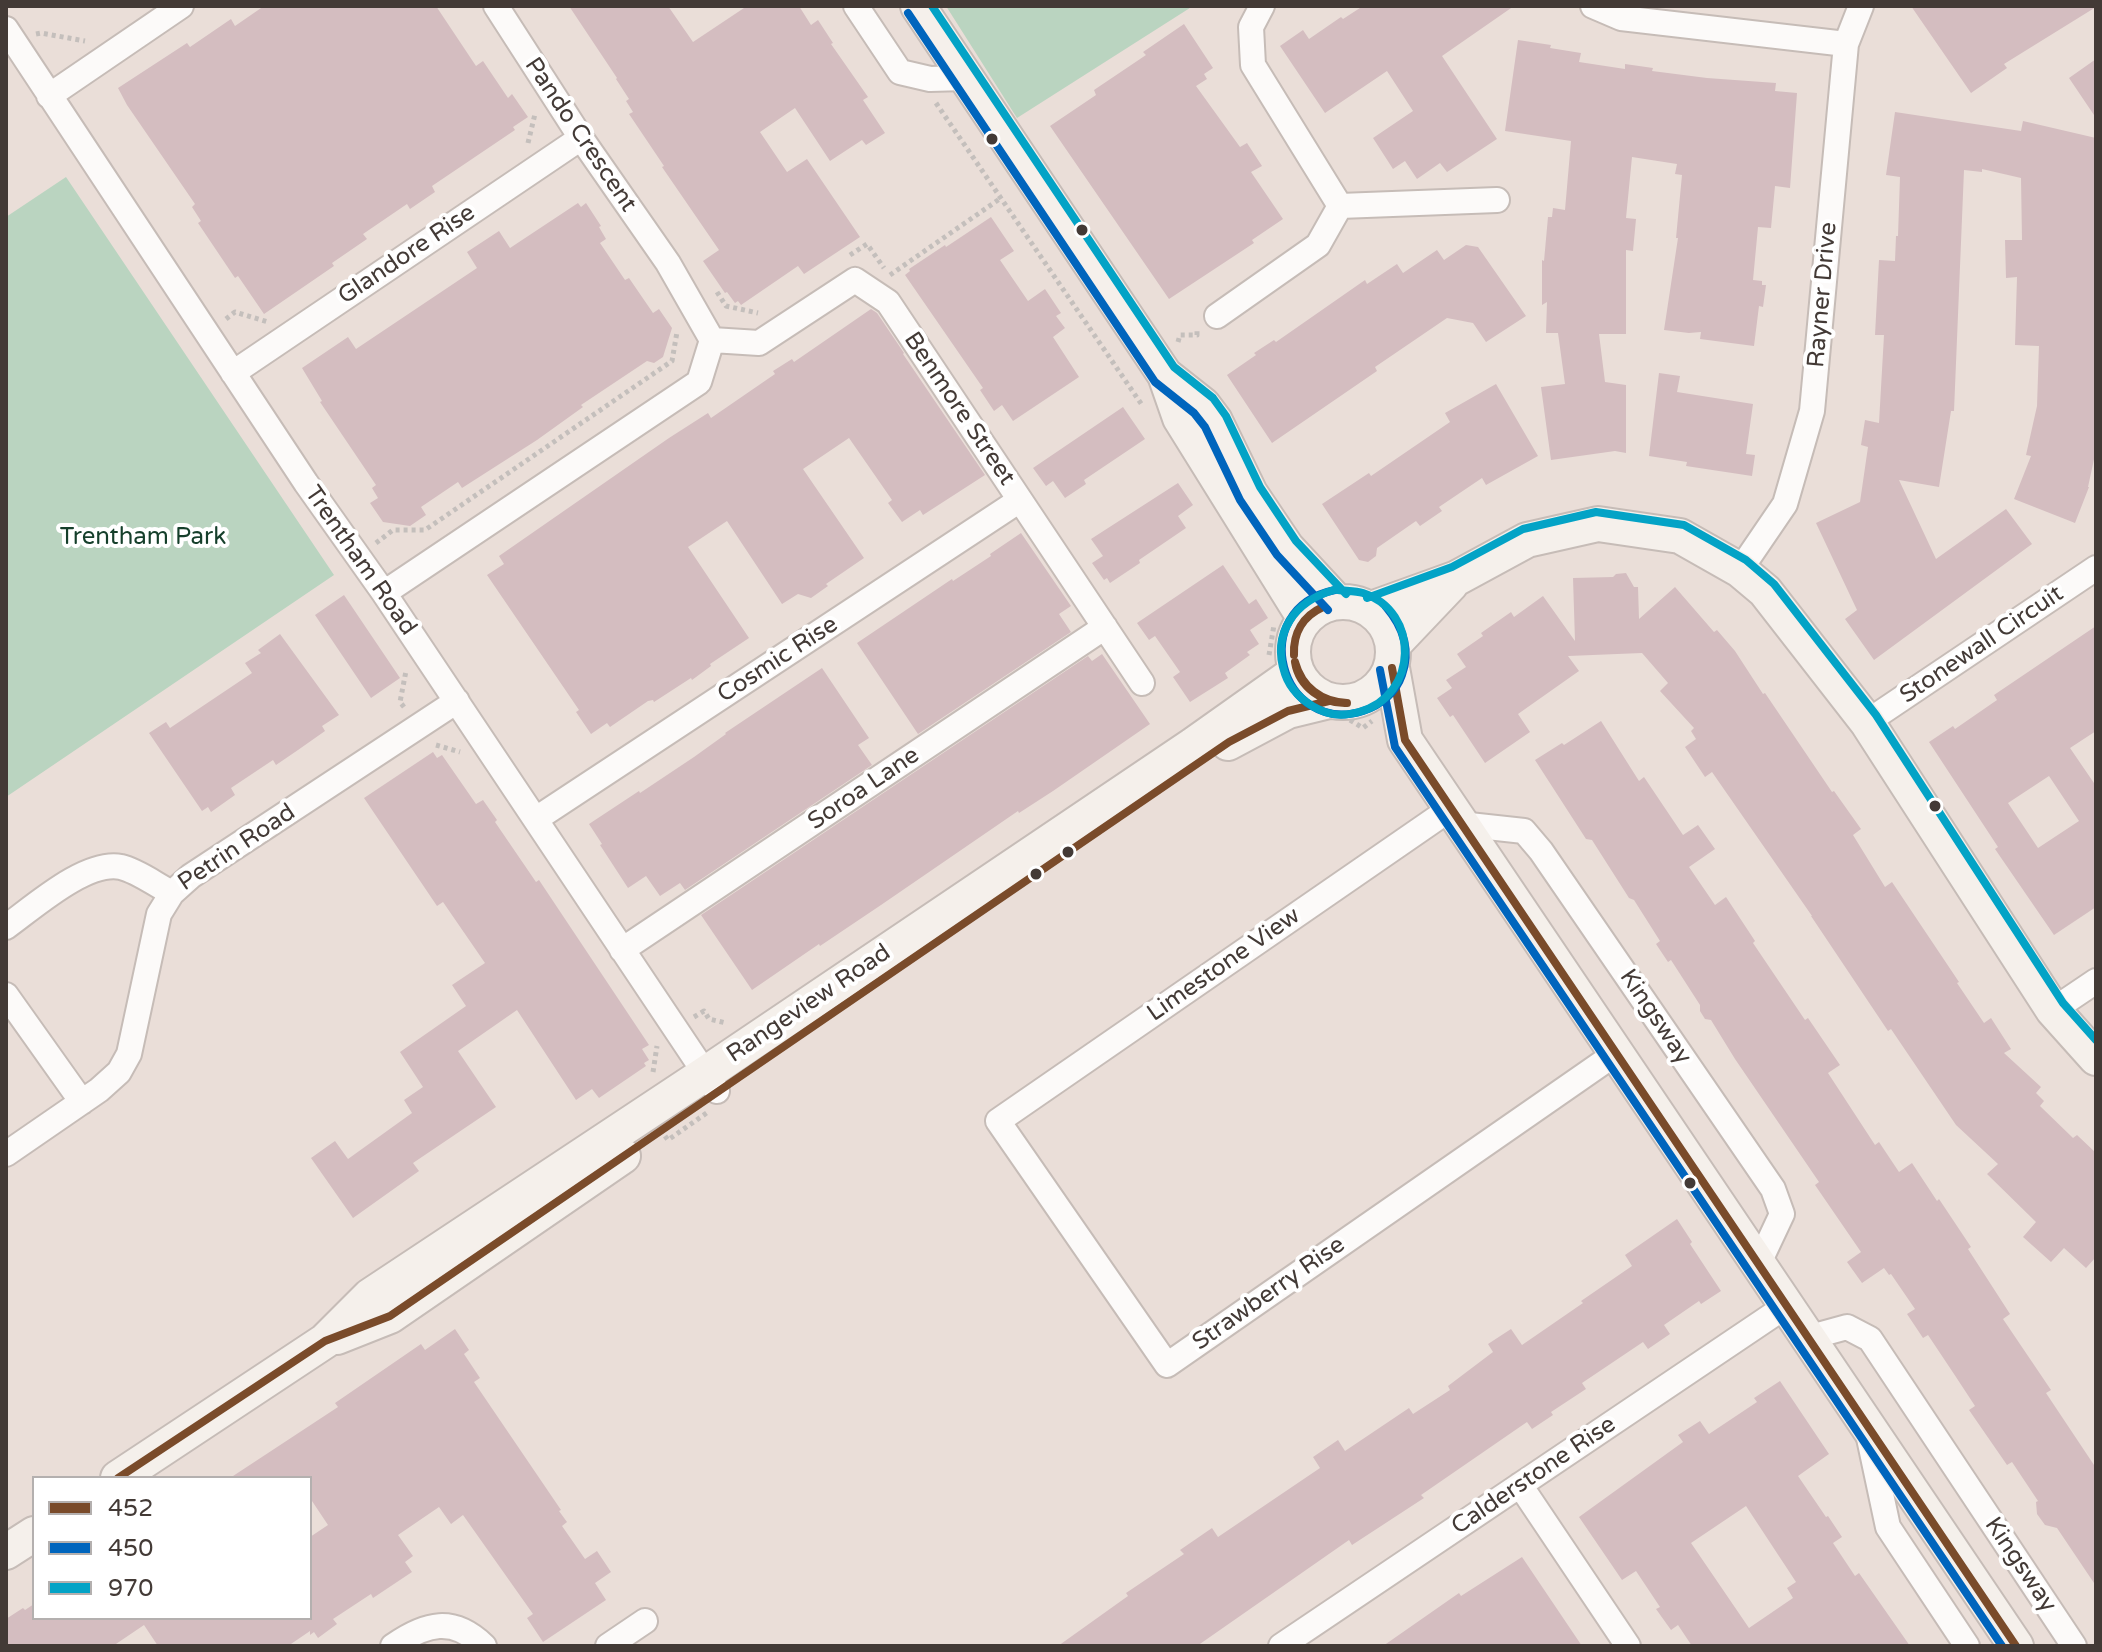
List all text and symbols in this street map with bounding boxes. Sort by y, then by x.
street label: Pando Crescent [518,52,642,218]
unlabelled marker [984,131,1000,147]
street label: Glandore Rise [333,199,481,311]
street label: Rayner Drive [1802,221,1844,369]
unlabelled marker [1074,222,1090,238]
street label: Benmore Street [897,327,1021,491]
street label: Trentham Road [298,481,422,641]
park label: Trentham Park [60,524,226,552]
street label: Stonewall Circuit [1895,580,2069,710]
street label: Cosmic Rise [712,610,844,710]
street label: Soroa Lane [803,741,925,837]
street label: Petrin Road [173,798,301,898]
unlabelled marker [1927,798,1943,814]
unlabelled marker [1060,844,1076,860]
unlabelled marker [1028,866,1044,882]
street label: Limestone View [1142,902,1306,1028]
street label: Rangeview Road [722,939,896,1069]
street label: Kingsway [1613,964,1697,1070]
unlabelled marker [1682,1175,1698,1191]
street label: Strawberry Rise [1187,1231,1351,1357]
street label: Calderstone Rise [1446,1410,1622,1542]
legend [32,1476,312,1620]
text: 452 [108,1494,153,1523]
street label: Kingsway [1978,1512,2062,1618]
text: 450 [108,1534,153,1563]
text: 970 [108,1574,153,1603]

